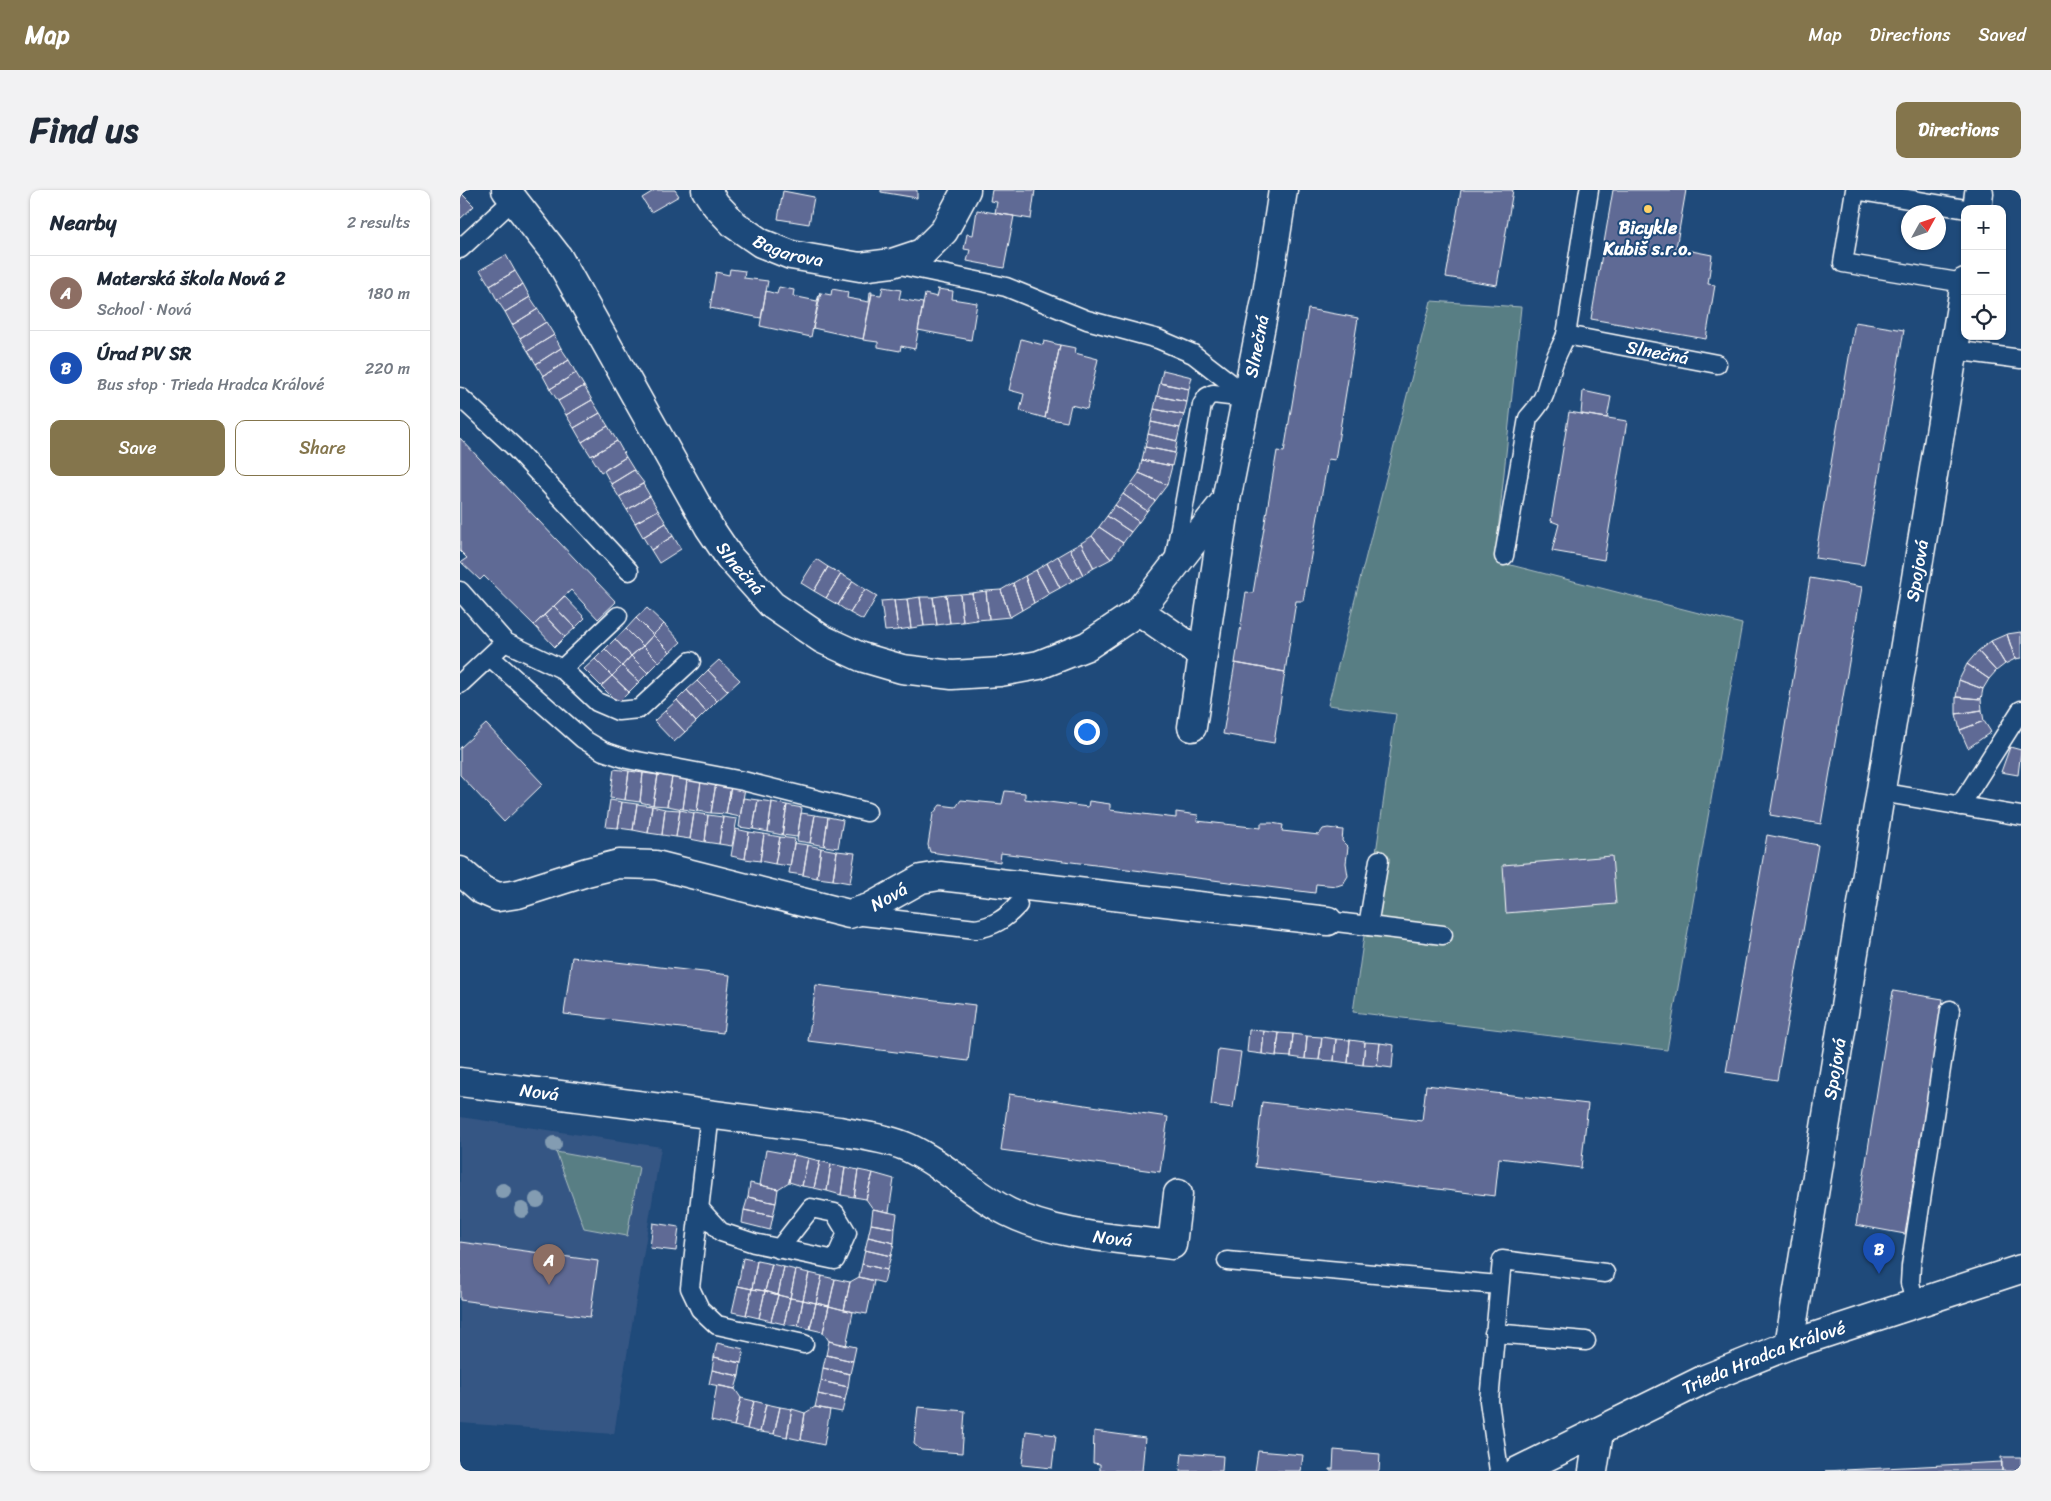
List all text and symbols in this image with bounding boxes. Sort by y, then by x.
text: Map [25,14,69,56]
text: Map [1809,19,1842,51]
text: Directions [1870,19,1951,51]
text: Saved [1979,19,2026,51]
text: Find us [30,99,138,161]
button: Directions [1896,102,2021,158]
marker: Bicykle Kubiš s.r.o. [1642,203,1654,215]
text: Nearby [50,204,116,242]
north arrow [1901,205,1946,250]
map controls [1961,205,2006,340]
button: + [1961,205,2006,250]
text: 2 results [347,208,410,237]
place label: Bicykle Kubiš s.r.o. [1602,212,1693,265]
street label: Bagarova [746,226,826,276]
button: − [1961,250,2006,295]
text: Materská škola Nová 2 [97,262,285,295]
text: A [61,279,71,308]
text: 180 m [367,279,410,308]
text: School · Nová [97,295,192,324]
button: locate [1961,295,2006,340]
street label: Slnečná [1235,312,1279,380]
street label: Slnečná [1623,331,1692,374]
text: Úrad PV SR [97,337,191,370]
text: B [61,354,71,383]
text: 220 m [365,354,410,383]
text: Bus stop · Trieda Hradca Králové [97,370,324,399]
button: Save [50,420,225,476]
button: Share [235,420,410,476]
street label: Slnečná [707,535,773,603]
street label: Spojová [1896,537,1938,604]
your location [1074,719,1100,745]
street label: Nová [864,873,914,920]
street label: Spojová [1814,1035,1856,1102]
street label: Nová [518,1074,561,1111]
street label: Nová [1091,1220,1134,1256]
pin: B [1863,1233,1895,1274]
pin: A [533,1244,565,1285]
street label: Trieda Hradca Králové [1676,1311,1850,1404]

